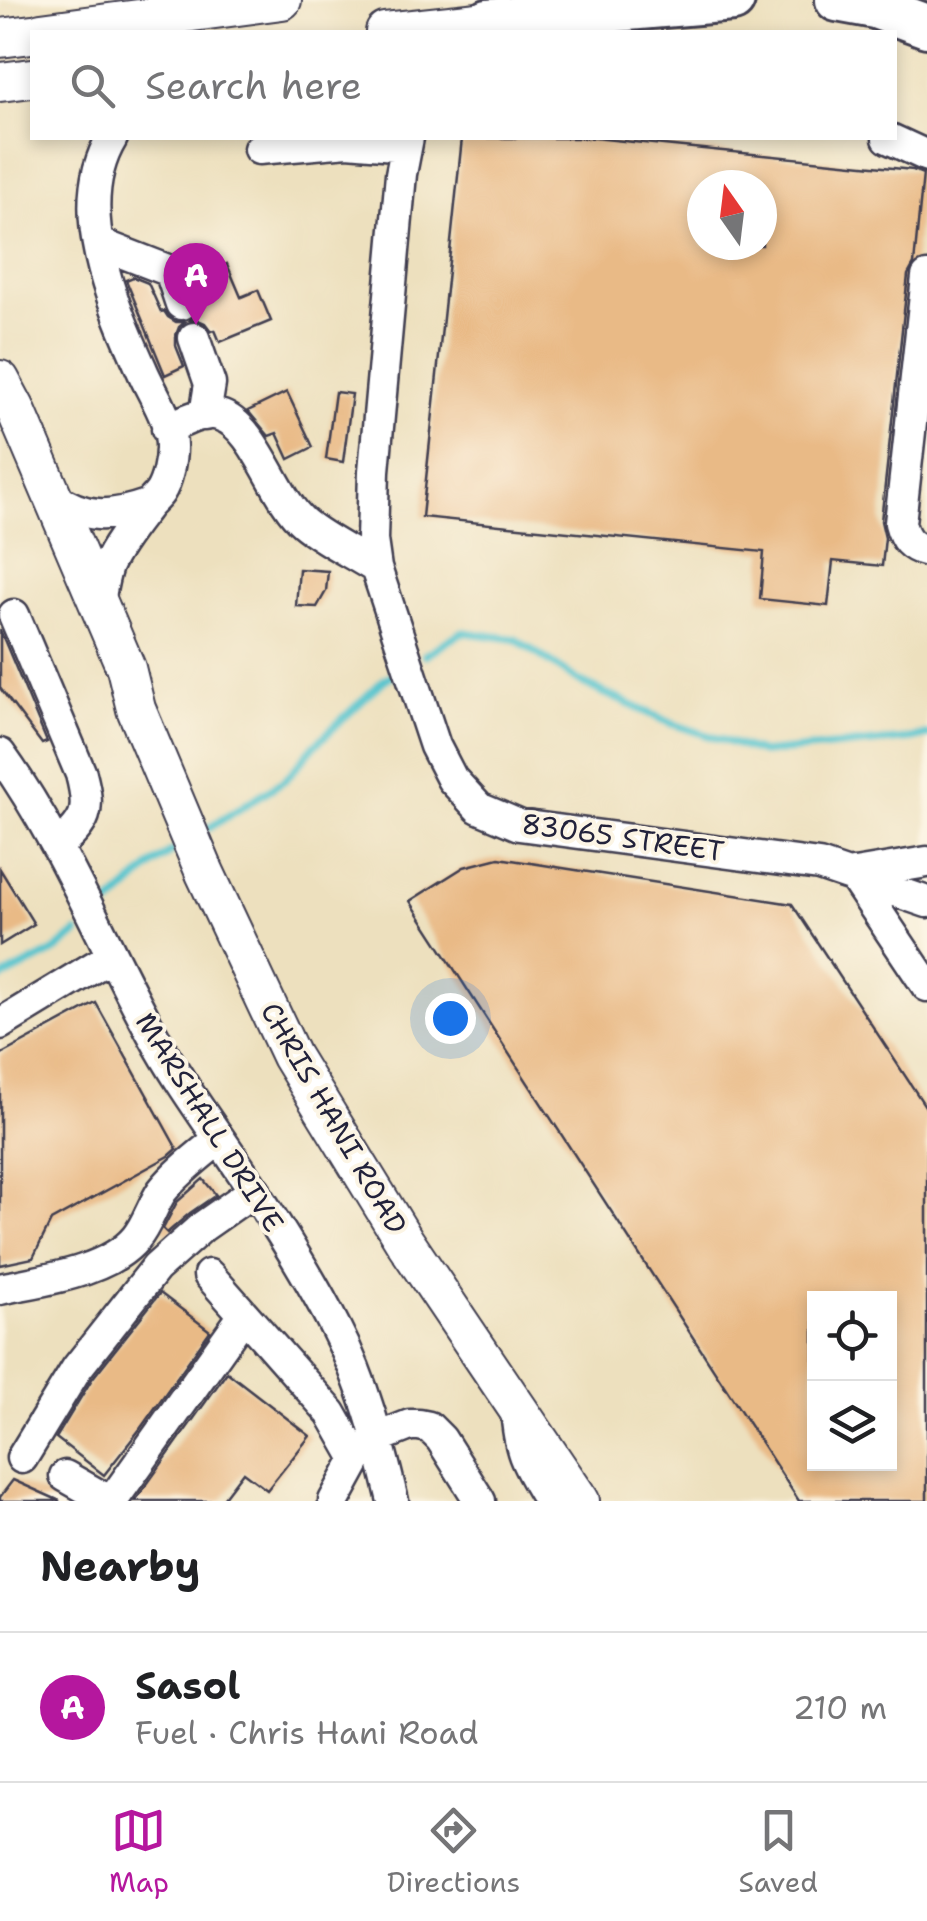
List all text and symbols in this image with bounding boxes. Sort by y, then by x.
search box [30,30,897,140]
icon: search [65,58,120,113]
text: Search here [145,60,362,111]
north arrow [687,170,777,260]
pin: A [164,242,228,325]
street label: 83065 STREET [519,804,727,870]
your location [425,993,476,1044]
street label: CHRIS HANI ROAD [252,995,416,1241]
street label: MARSHALL DRIVE [127,1005,293,1239]
map controls [807,1291,897,1471]
button: locate [807,1291,897,1381]
button: layers [807,1381,897,1471]
text: Nearby [40,1538,200,1594]
text: Sasol [135,1660,240,1711]
text: A [60,1686,85,1729]
text: 210 m [793,1686,887,1729]
text: Fuel · Chris Hani Road [135,1711,479,1754]
tab: Map [109,1803,169,1901]
tab: Directions [387,1803,520,1901]
tab: Saved [738,1803,818,1901]

